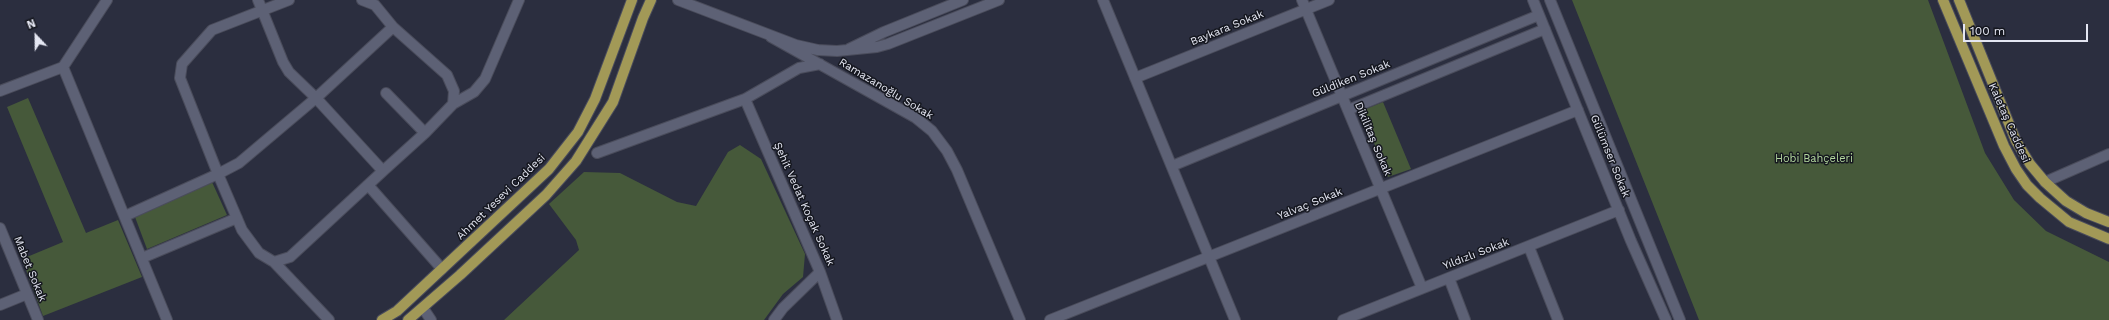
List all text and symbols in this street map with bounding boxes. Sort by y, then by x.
street label: Baykara Sokak [1189,7,1265,49]
north arrow [16,16,56,56]
scale bar [1965,16,2090,42]
text: N [25,17,38,32]
text: 100 m [1970,24,2005,38]
street label: Ramazanoğlu Sokak [836,56,936,122]
street label: Güldiken Sokak [1310,57,1392,101]
street label: Kaletaş Caddesi [1986,81,2032,165]
street label: Dikilitaş Sokak [1352,100,1394,178]
street label: Gülümser Sokak [1587,113,1633,199]
street label: Şehit Vedat Koçak Sokak [771,140,837,268]
street label: Ahmet Yesevi Caddesi [454,151,548,243]
park label: Hobi Bahçeleri [1775,152,1853,166]
street label: Yalvaç Sokak [1276,185,1344,223]
street label: Mabet Sokak [11,234,49,304]
street label: Yıldızlı Sokak [1441,235,1511,273]

